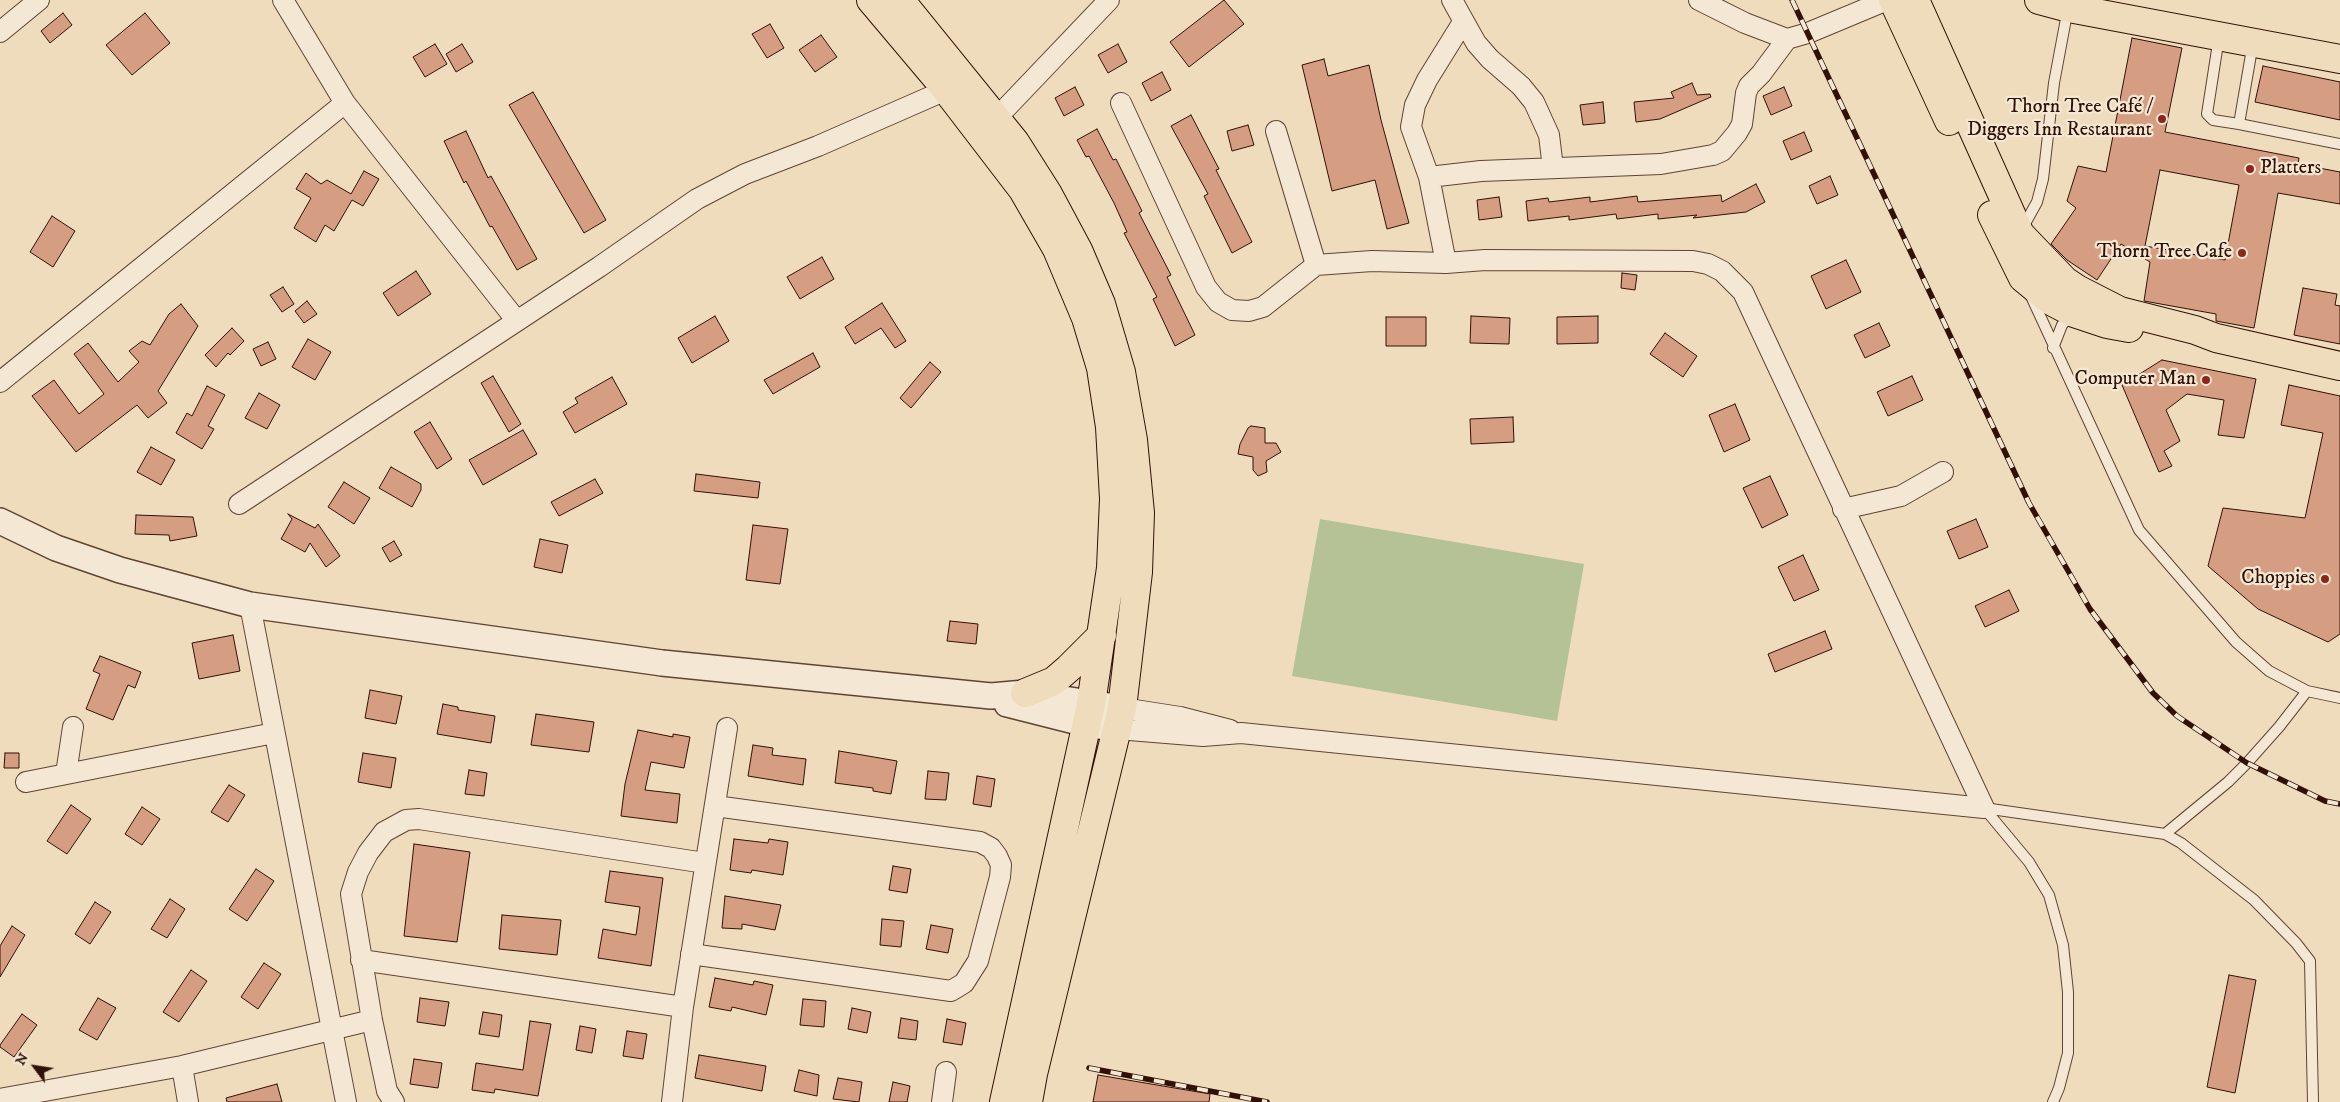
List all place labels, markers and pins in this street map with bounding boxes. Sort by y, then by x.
place label: Thorn Tree Café / Diggers Inn Restaurant [1967,96,2152,143]
marker: Thorn Tree Café / Diggers Inn Restaurant [2156,113,2168,125]
place label: Platters [2260,157,2321,181]
marker: Platters [2244,163,2256,175]
place label: Thorn Tree Cafe [2097,241,2232,265]
marker: Thorn Tree Cafe [2236,247,2248,259]
place label: Computer Man [2075,368,2196,392]
marker: Computer Man [2200,374,2212,386]
place label: Choppies [2241,567,2315,591]
marker: Choppies [2319,573,2331,585]

